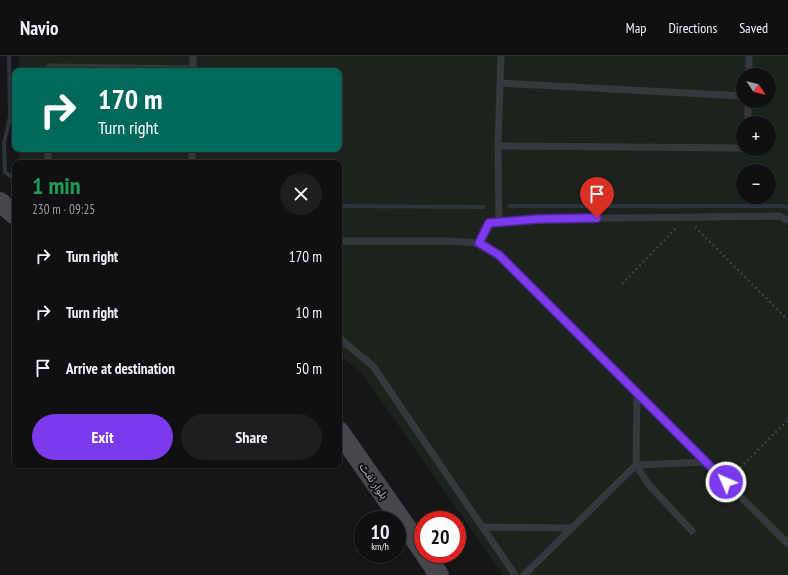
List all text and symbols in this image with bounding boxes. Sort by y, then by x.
text: Navio [20,16,58,40]
text: Map [626,19,646,37]
text: Directions [668,19,717,37]
text: Saved [739,19,768,37]
north arrow [736,68,776,108]
map controls [736,68,776,204]
text: 170 m [98,80,162,117]
icon: right [32,84,84,136]
text: Turn right [98,116,158,139]
button: + [736,116,776,156]
button: − [736,164,776,204]
text: 1 min [32,170,80,201]
button: close [280,173,322,215]
pin [580,177,614,218]
icon: arrive [586,183,608,205]
text: 230 m · 09:25 [32,201,95,218]
icon: right [32,245,54,267]
text: Turn right [66,247,118,266]
text: 170 m [289,247,322,266]
icon: right [32,301,54,323]
text: Turn right [66,303,118,322]
text: 10 m [296,303,322,322]
icon: arrive [32,357,54,379]
text: Arrive at destination [66,359,175,378]
text: 50 m [296,359,322,378]
button: Exit [32,414,173,460]
button: Share [181,414,322,460]
street label: بلوار نفت [357,460,391,502]
position arrow [705,461,747,503]
speed limit sign: 20 [414,511,466,563]
text: 10 [370,519,390,545]
text: km/h [371,540,389,553]

